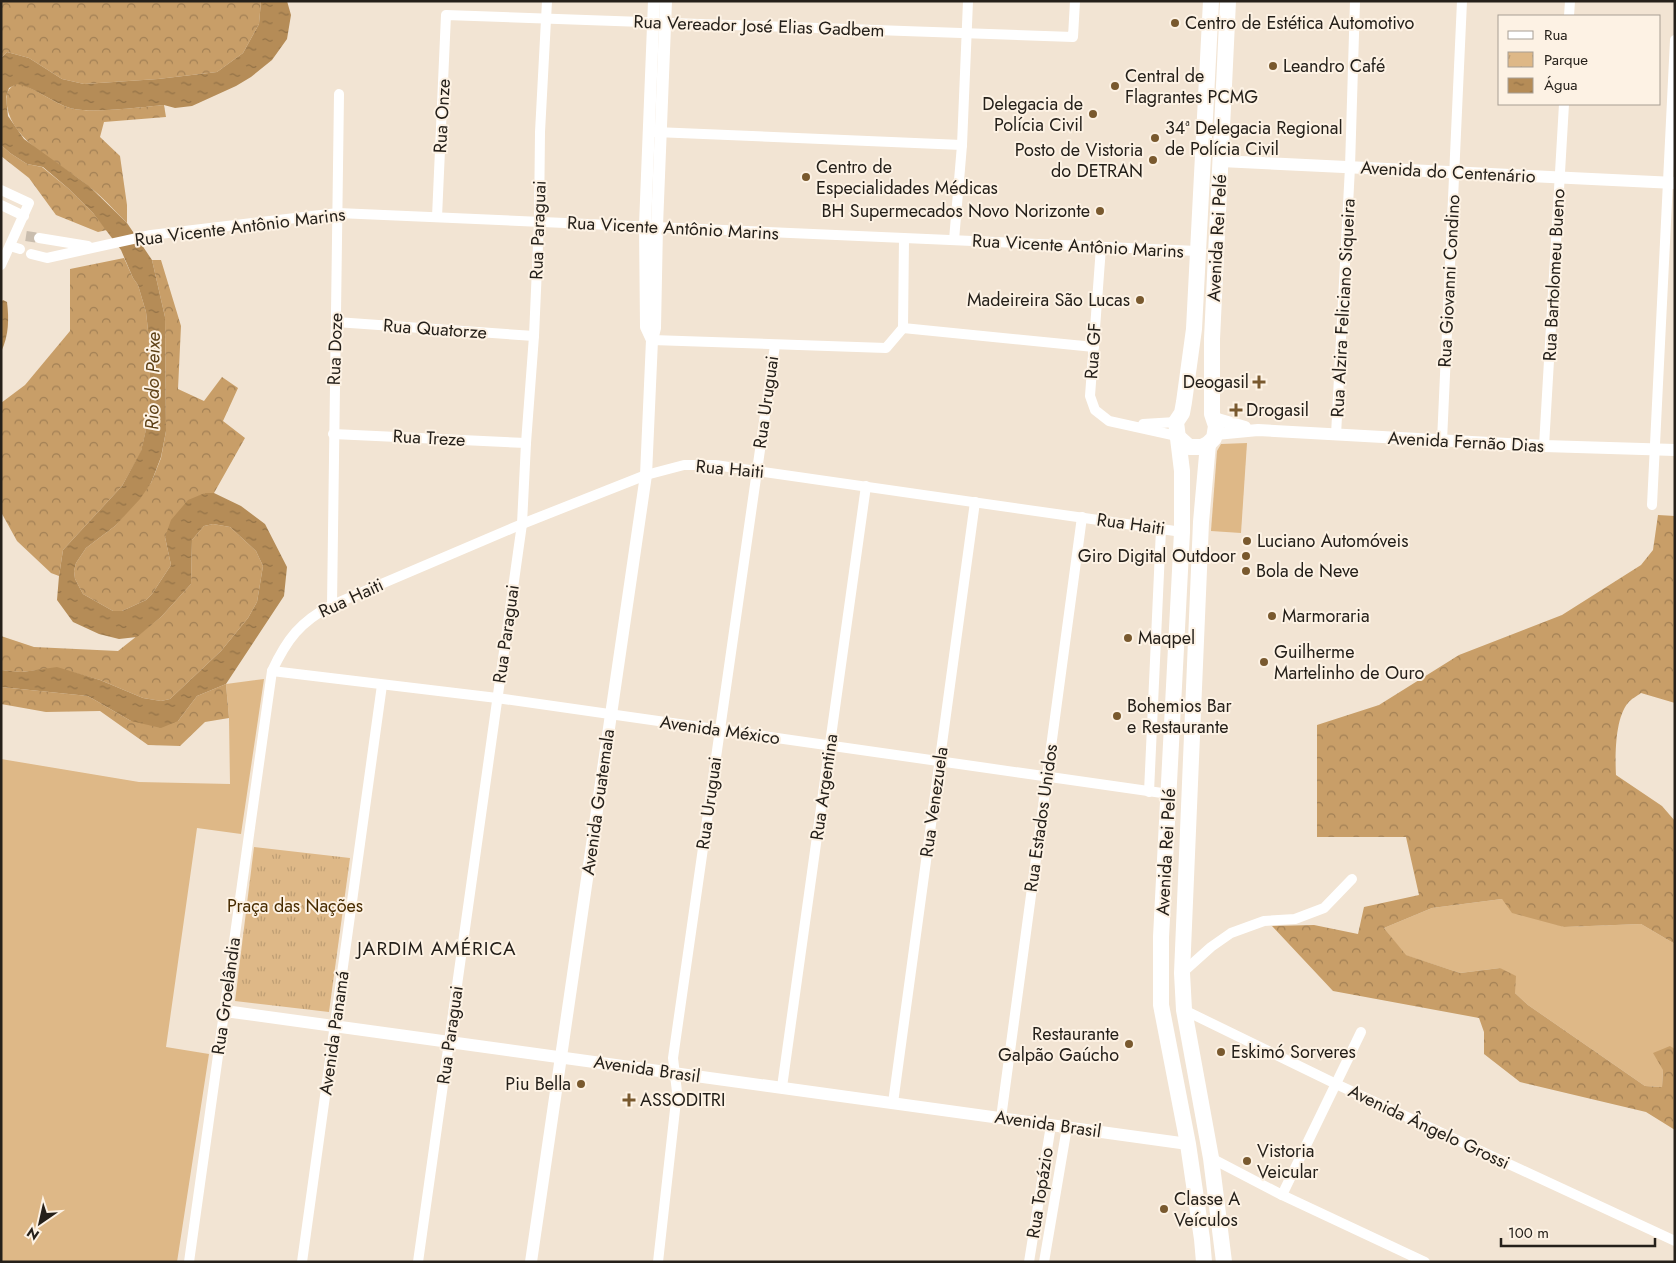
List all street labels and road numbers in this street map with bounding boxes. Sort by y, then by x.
street label: Rua Vereador José Elias Gadbem [633,9,885,43]
street label: Rua Onze [427,78,457,154]
street label: Avenida do Centenário [1360,154,1536,190]
street label: Avenida Rei Pelé [1201,174,1233,302]
street label: Rua Paraguai [523,180,553,280]
street label: Rua Bartolomeu Bueno [1536,188,1572,362]
street label: Rua Giovanni Condino [1431,194,1467,368]
street label: Rua Alzira Feliciano Siqueira [1324,198,1362,418]
street label: Rua Vicente Antônio Marins [133,201,347,253]
street label: Rua Vicente Antônio Marins [566,209,780,247]
street label: Rua Vicente Antônio Marins [971,227,1185,265]
street label: Rua Doze [321,312,349,386]
street label: Rua Quatorze [382,312,488,346]
street label: Rua GF [1078,322,1108,380]
street label: Rua Uruguai [747,354,785,450]
street label: Rua Treze [392,423,466,453]
street label: Avenida Fernão Dias [1387,425,1545,459]
street label: Rua Haiti [695,453,765,485]
street label: Rua Haiti [1095,506,1167,542]
street label: Rua Haiti [314,572,388,624]
street label: Rua Paraguai [486,583,526,685]
street label: Avenida México [658,709,782,751]
street label: Avenida Guatemala [575,727,621,877]
street label: Rua Argentina [804,732,844,842]
street label: Rua Estados Unidos [1018,742,1064,894]
street label: Rua Venezuela [913,745,955,859]
street label: Rua Uruguai [690,755,728,851]
street label: Avenida Rei Pelé [1150,788,1182,916]
street label: Rua Groelândia [205,936,247,1056]
street label: Avenida Panamá [312,969,356,1097]
street label: Rua Paraguai [430,984,470,1086]
street label: Avenida Brasil [592,1049,702,1089]
street label: Avenida Ângelo Grossi [1344,1078,1514,1176]
street label: Avenida Brasil [993,1104,1103,1144]
street label: Rua Topázio [1020,1145,1060,1240]

